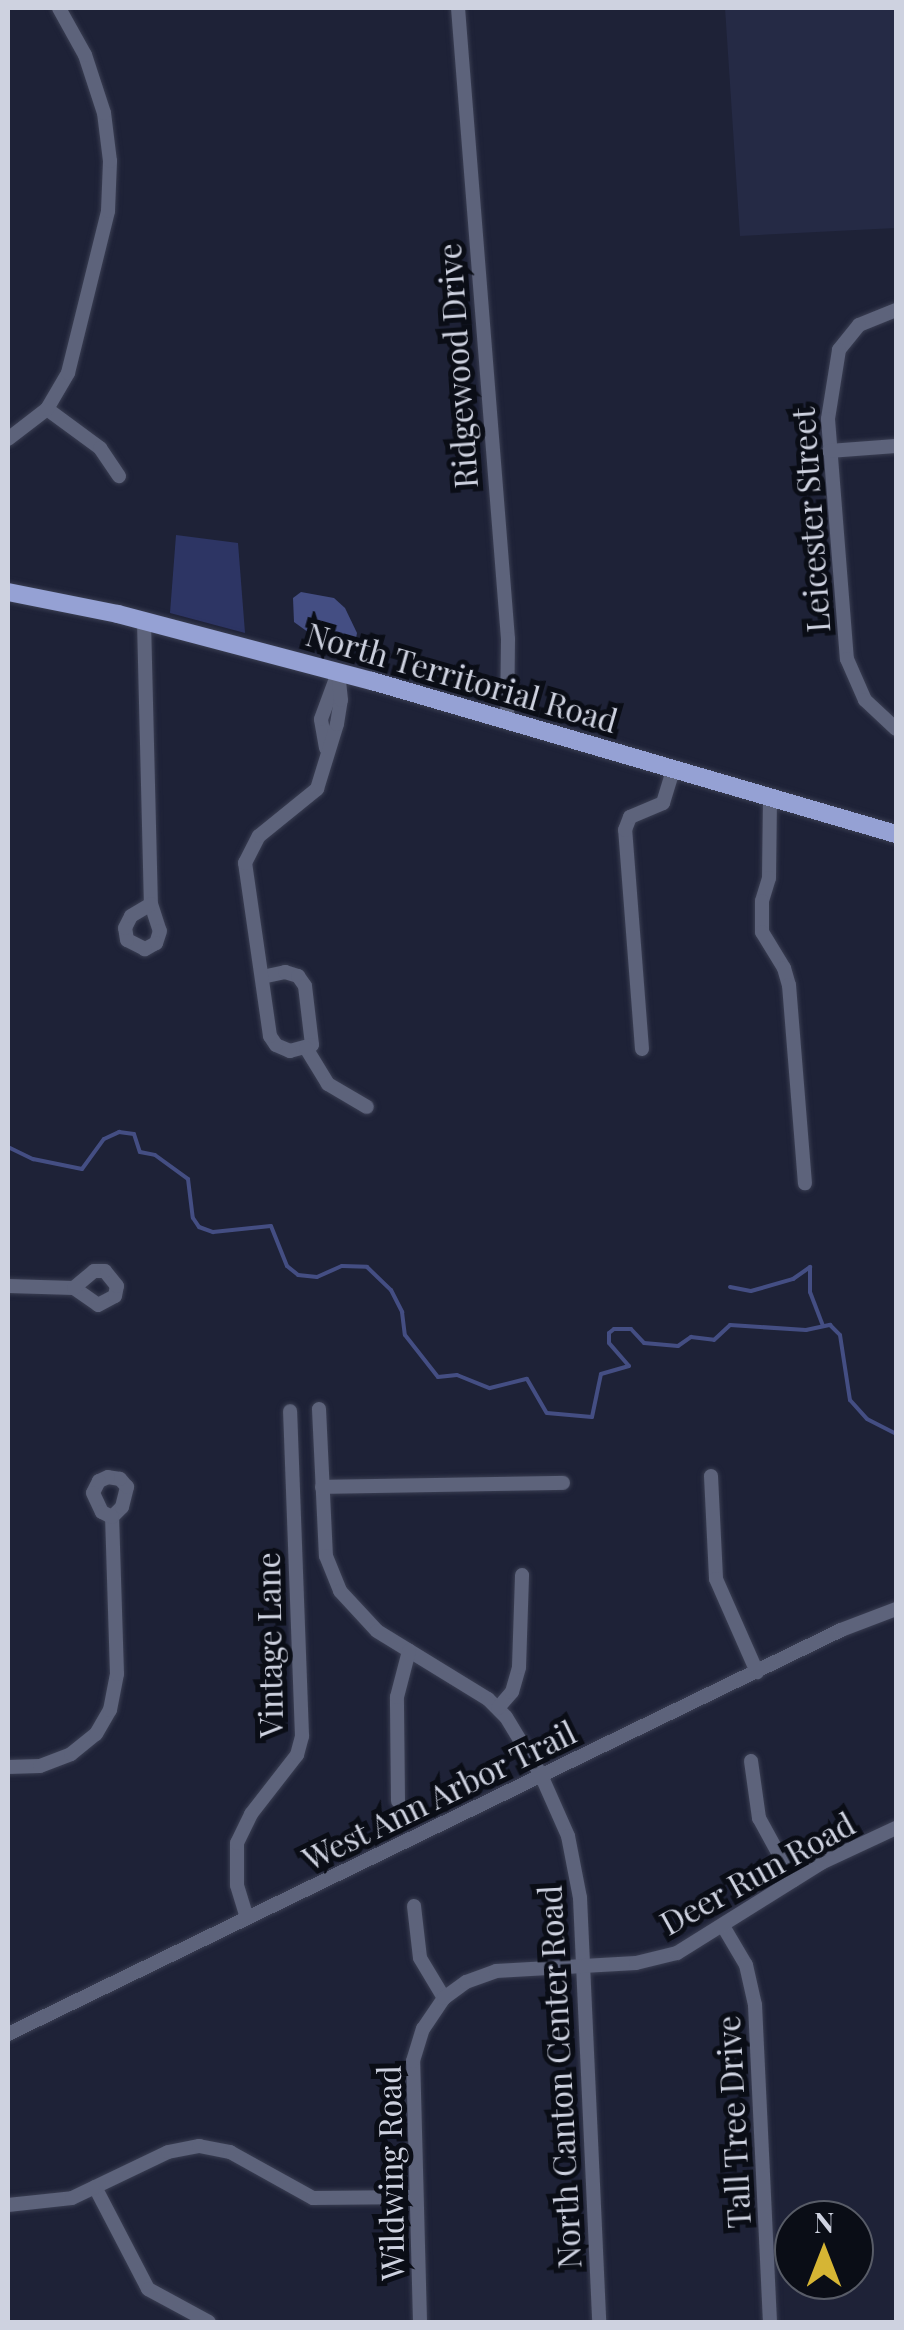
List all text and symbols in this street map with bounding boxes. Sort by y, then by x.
street label: Ridgewood Drive [429,242,485,490]
street label: Leicester Street [783,406,837,634]
street label: North Territorial Road [302,614,622,740]
street label: Vintage Lane [248,1552,290,1738]
street label: West Ann Arbor Trail [294,1711,584,1879]
street label: Deer Run Road [653,1804,861,1942]
street label: North Canton Center Road [530,1884,588,2270]
street label: Tall Tree Drive [708,2014,758,2230]
street label: Wildwing Road [369,2065,411,2281]
north arrow [774,2200,874,2300]
text: N [814,2203,834,2240]

